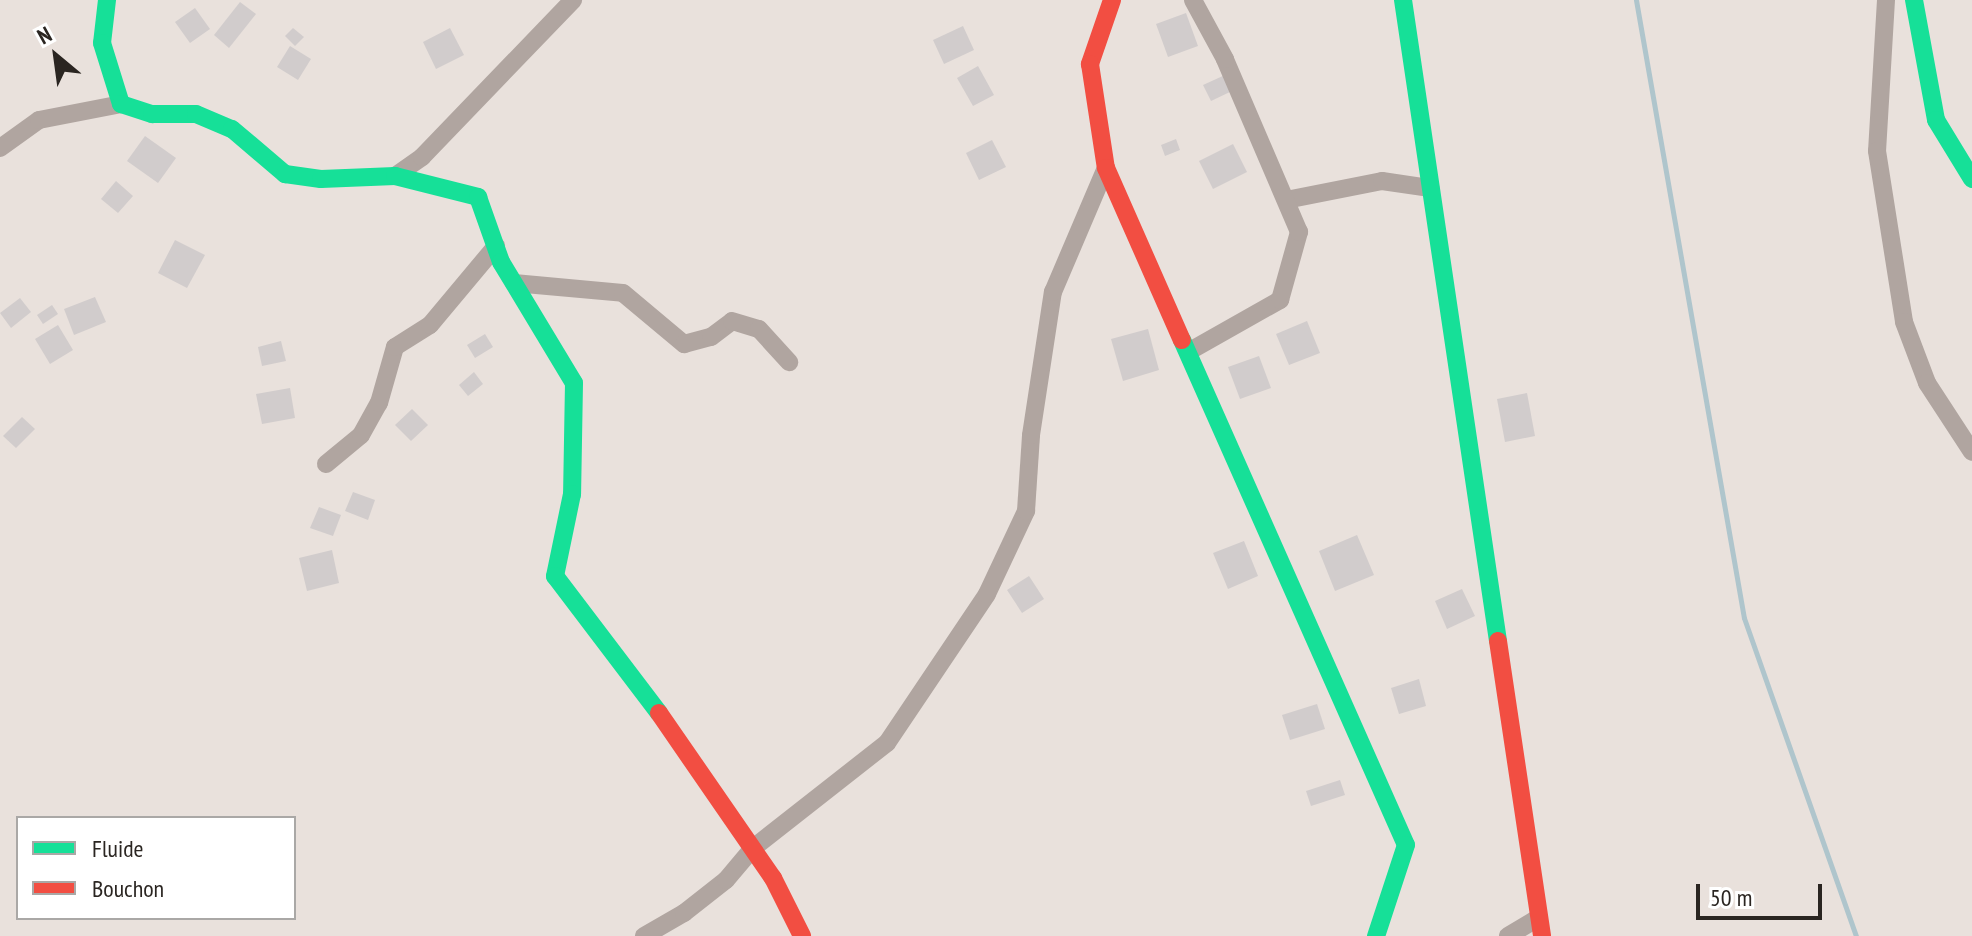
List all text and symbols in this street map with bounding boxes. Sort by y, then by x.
north arrow [16,16,96,96]
text: N [32,20,56,50]
legend [16,816,296,920]
text: Fluide [92,833,143,864]
scale bar [1700,868,1826,918]
text: Bouchon [92,873,164,904]
text: 50 m [1710,882,1752,913]

